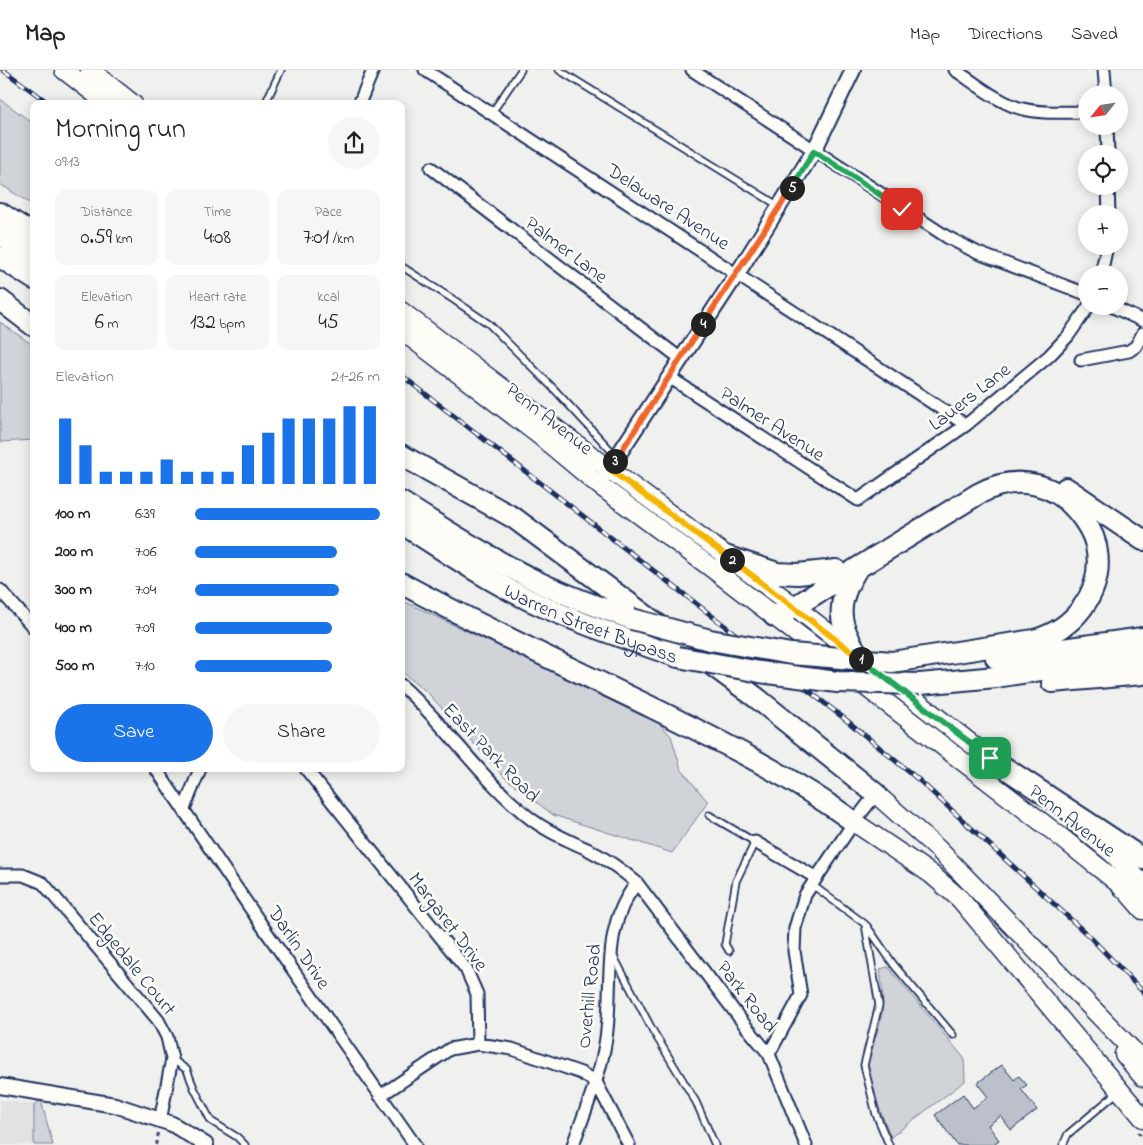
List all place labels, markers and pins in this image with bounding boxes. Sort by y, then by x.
pin: 5 [780,176,804,200]
pin [881,188,923,230]
pin: 4 [690,312,716,336]
pin: 3 [602,448,628,474]
pin: 2 [720,548,744,572]
pin: 1 [848,646,874,672]
pin [969,737,1011,779]

